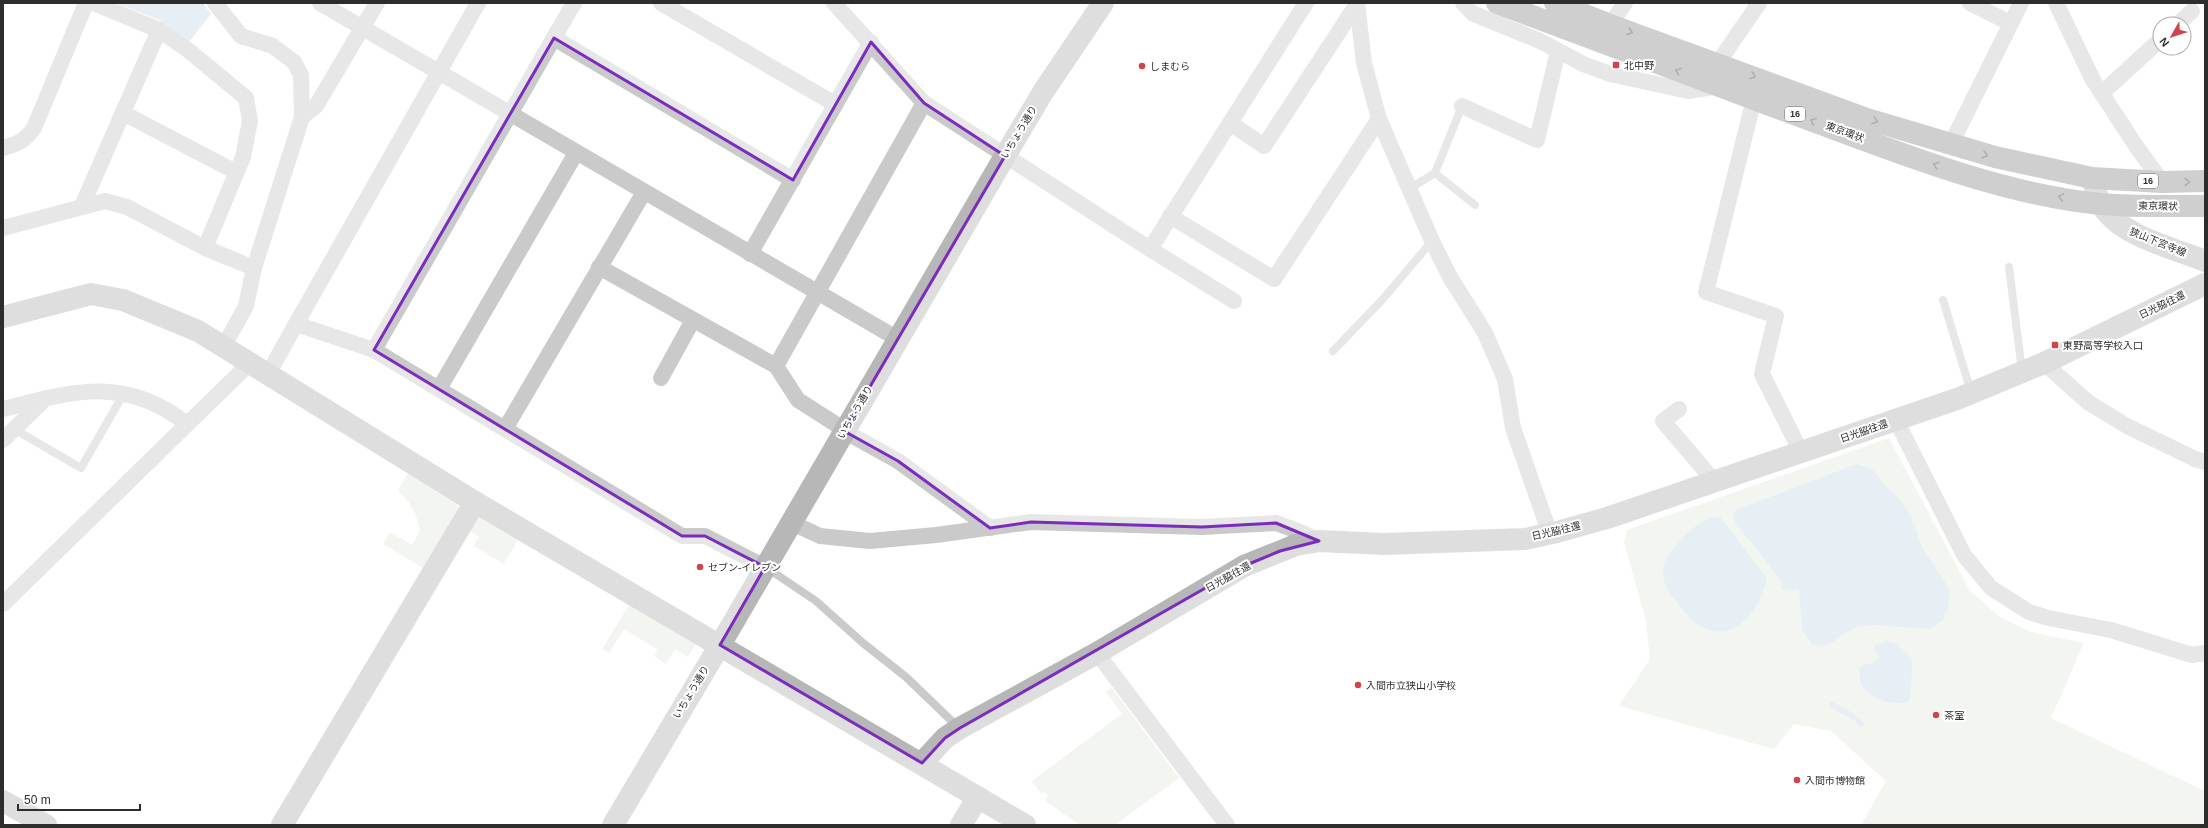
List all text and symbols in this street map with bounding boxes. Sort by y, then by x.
north arrow [2152,16,2192,56]
one-way arrow [1627,28,1634,36]
text: N [2157,35,2171,49]
marker: 北中野 [1611,60,1621,70]
place label: 北中野 [1624,60,1654,71]
marker: しまむら [1137,61,1147,71]
place label: しまむら [1150,61,1190,72]
one-way arrow [1675,67,1682,75]
one-way arrow [1749,72,1756,80]
street label: いちょう通り [999,103,1039,161]
road number: 16 [1785,107,1805,121]
one-way arrow [1871,116,1878,125]
one-way arrow [1810,117,1817,125]
street label: 東京環状 [1824,120,1866,144]
one-way arrow [1982,150,1989,159]
one-way arrow [1932,161,1939,169]
road number: 16 [2138,174,2158,188]
one-way arrow [2184,178,2190,186]
one-way arrow [2058,193,2065,202]
street label: 東京環状 [2138,200,2178,212]
street label: 狭山下宮寺線 [2128,226,2188,258]
street label: 日光脇往還 [2137,289,2187,321]
marker: 東野高等学校入口 [2050,340,2060,350]
place label: 東野高等学校入口 [2063,340,2143,351]
street label: いちょう通り [835,383,875,441]
street label: 日光脇往還 [1839,418,1889,444]
street label: 日光脇往還 [1530,520,1582,542]
street label: 日光脇往還 [1203,560,1253,594]
marker: セブン-イレブン [695,562,705,572]
place label: セブン-イレブン [708,562,781,573]
street label: いちょう通り [671,663,711,721]
marker: 入間市立狭山小学校 [1353,680,1363,690]
place label: 入間市立狭山小学校 [1366,680,1456,691]
marker: 茶室 [1931,710,1941,720]
place label: 茶室 [1944,710,1964,721]
marker: 入間市博物館 [1792,775,1802,785]
place label: 入間市博物館 [1805,775,1865,786]
scale bar [18,786,140,812]
text: 50 m [24,793,51,807]

